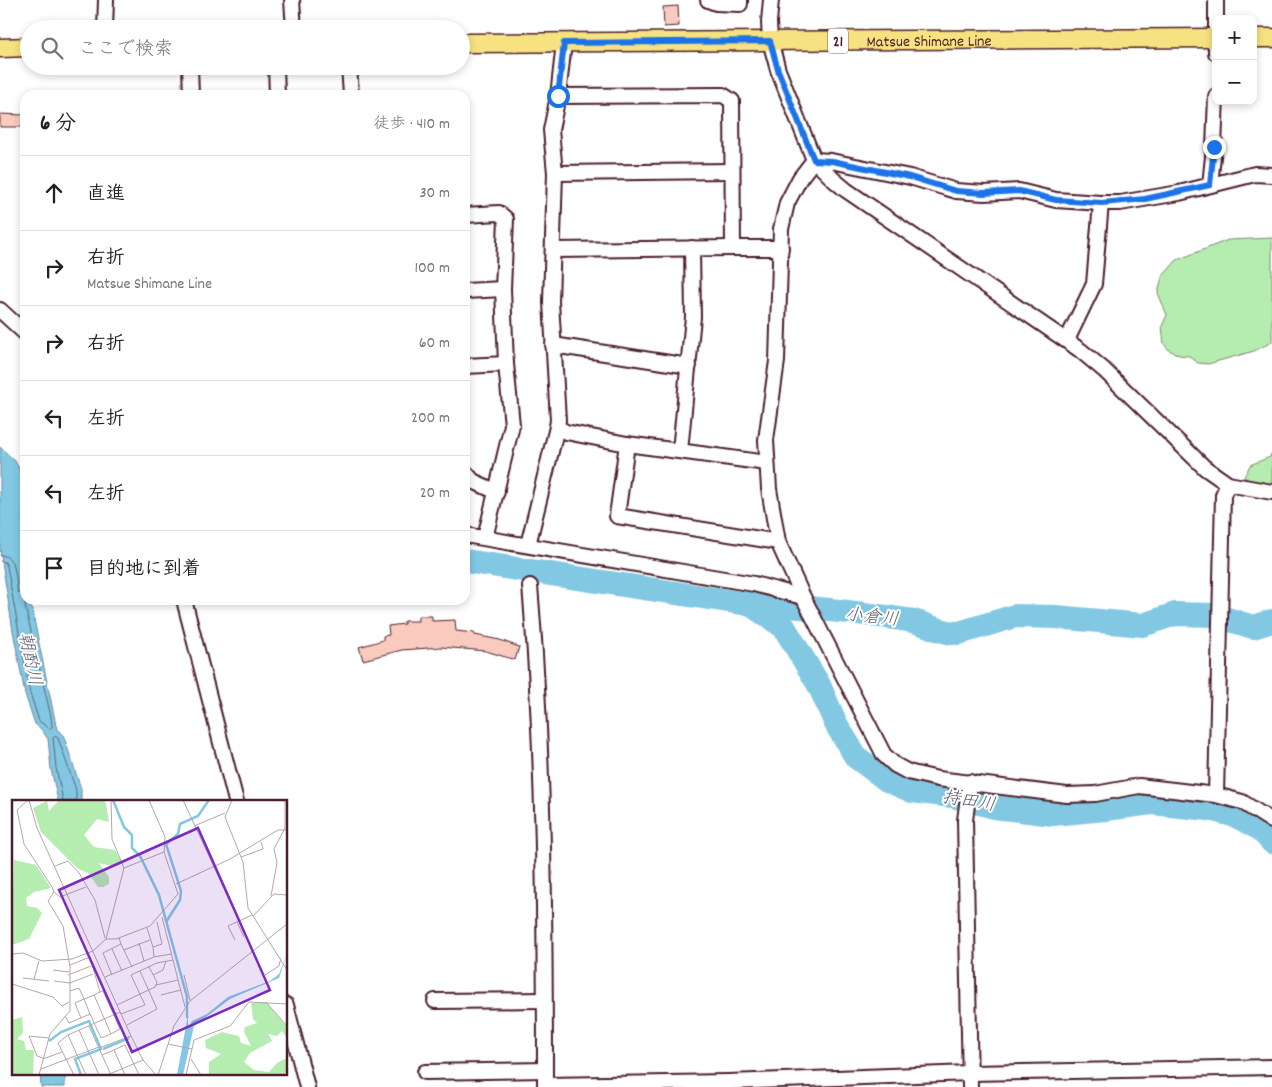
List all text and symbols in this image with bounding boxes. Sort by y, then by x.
map controls [1212,15,1257,105]
button: + [1212,15,1257,60]
search box [20,20,470,75]
road number: 21 [828,28,848,54]
street label: Matsue Shimane Line [866,30,992,54]
icon: search [38,34,66,62]
text: ここで検索 [78,37,173,64]
button: − [1212,60,1257,105]
route start [547,85,570,108]
text: 6 分 [40,110,76,140]
text: 徒歩 · 410 m [373,113,450,136]
route end [1203,136,1226,159]
icon: ahead [40,179,68,207]
text: 直進 [87,182,125,209]
text: 30 m [420,182,450,205]
text: 右折 [87,246,125,273]
icon: right [40,254,68,282]
text: 100 m [414,257,450,280]
text: Matsue Shimane Line [87,273,212,296]
icon: right [40,329,68,357]
text: 右折 [87,332,125,359]
text: 60 m [419,332,450,355]
icon: left [40,404,68,432]
text: 左折 [87,407,125,434]
text: 200 m [411,407,450,430]
icon: left [40,479,68,507]
text: 左折 [87,482,125,509]
text: 20 m [420,482,450,505]
icon: arrive [40,554,68,582]
text: 目的地に到着 [87,557,201,584]
water label: 小倉川 [844,603,900,634]
water label: 朝酌川 [11,631,46,689]
water label: 持田川 [940,786,997,819]
inset map [12,800,288,1074]

